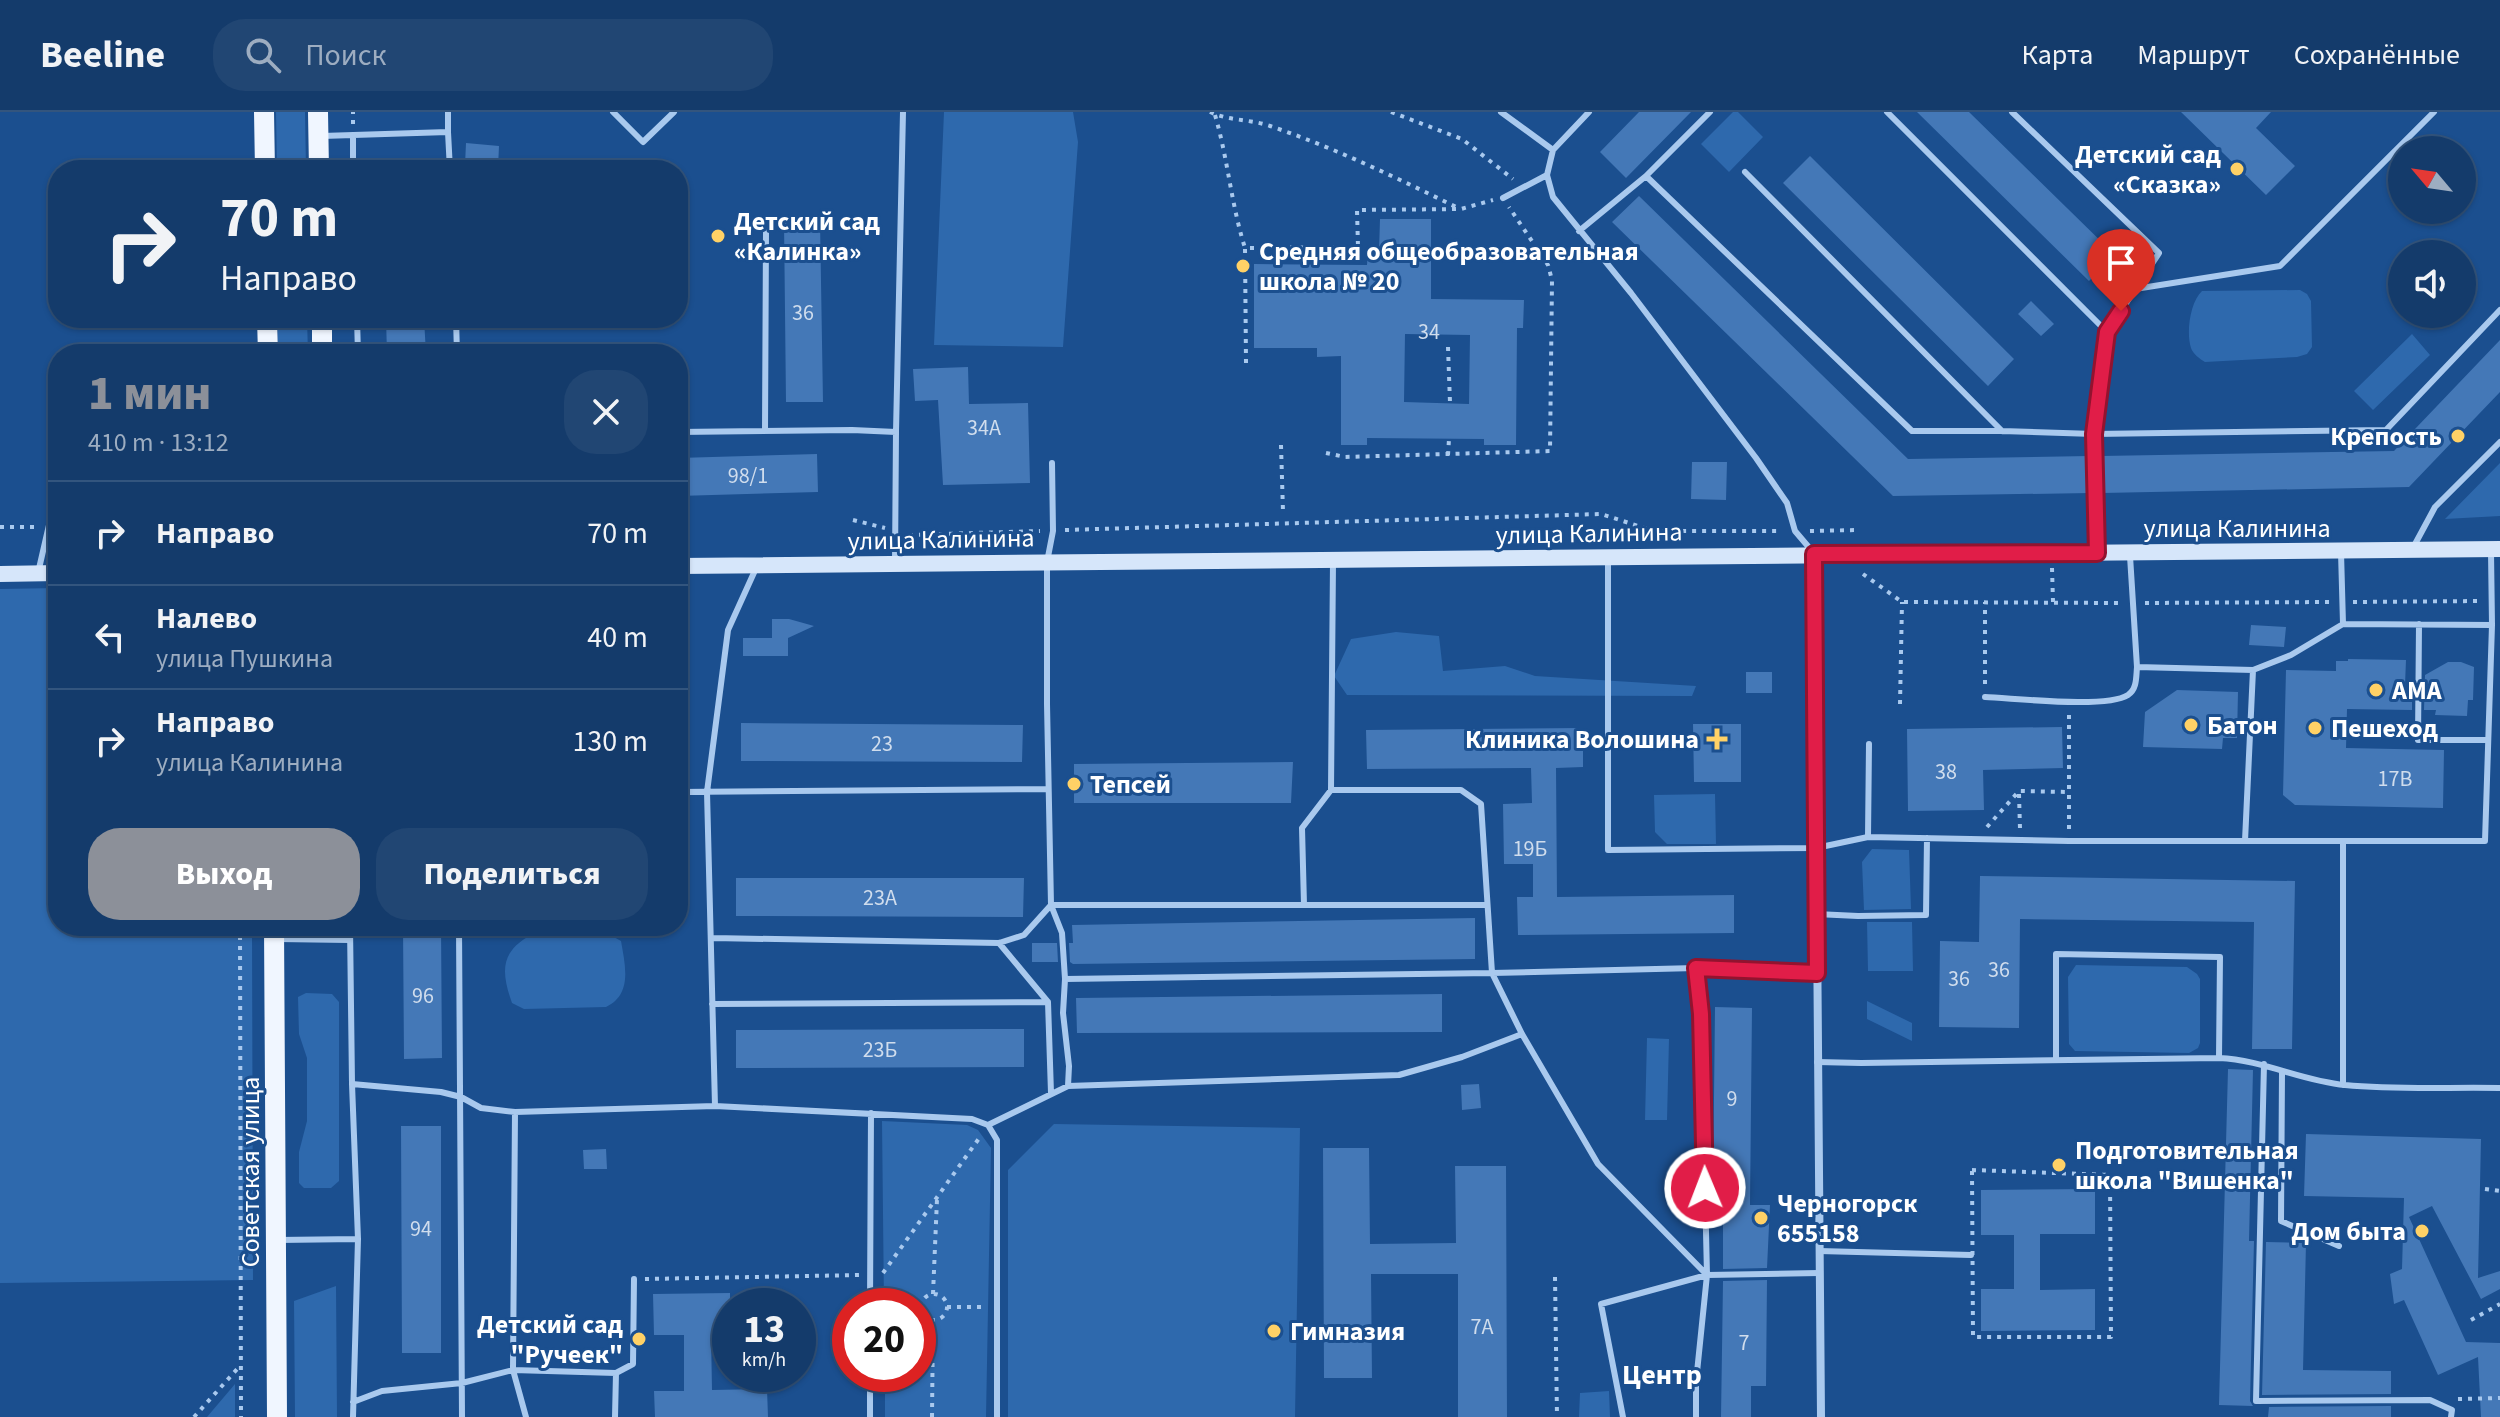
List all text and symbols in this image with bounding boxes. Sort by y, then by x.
search box [213,19,773,91]
text: Beeline [40,28,165,82]
icon: search [241,33,285,77]
text: Поиск [305,34,386,77]
text: Карта [2022,35,2093,75]
text: Маршрут [2137,35,2250,75]
text: Сохранённые [2294,35,2460,75]
place label: Детский сад «Сказка» [2075,136,2221,203]
north arrow [2388,136,2476,224]
map controls [2388,136,2476,328]
marker: Детский сад «Сказка» [2228,160,2246,178]
text: 70 m [220,179,338,258]
icon: right [88,192,192,296]
place label: Детский сад «Калинка» [734,203,880,270]
marker: Детский сад «Калинка» [709,227,727,245]
pin [2087,229,2155,311]
place label: Средняя общеобразовательная школа № 20 [1259,233,1639,300]
button: sound [2388,240,2476,328]
icon: arrive [2099,241,2143,285]
text: Направо [220,253,357,304]
marker: Средняя общеобразовательная школа № 20 [1234,257,1252,275]
house number: 36 [792,297,814,329]
house number: 34 [1418,316,1440,348]
text: 1 мин [88,360,211,428]
button: close [564,370,648,454]
house number: 34А [967,412,1001,444]
place label: Крепость [2330,418,2442,455]
text: 410 m · 13:12 [88,424,229,461]
marker: Крепость [2449,427,2467,445]
house number: 98/1 [728,460,768,492]
street label: улица Калинина [2143,510,2331,547]
icon: right [88,511,132,555]
text: Направо [156,512,274,555]
text: 70 m [587,512,648,555]
street label: улица Калинина [1495,513,1683,554]
street label: улица Калинина [847,519,1035,560]
text: Налево [156,597,257,640]
icon: left [88,615,132,659]
text: 40 m [587,616,648,659]
text: улица Пушкина [156,640,333,677]
place label: АМА [2391,672,2443,709]
marker: АМА [2367,681,2385,699]
text: Направо [156,701,274,744]
place label: Батон [2207,707,2278,744]
place label: Пешеход [2331,710,2438,747]
marker: Батон [2182,716,2200,734]
icon: right [88,719,132,763]
marker: Пешеход [2306,719,2324,737]
text: 130 m [572,720,648,763]
place label: Клиника Волошина [1465,721,1699,758]
house number: 23 [871,728,893,760]
marker: Клиника Волошина [1706,728,1728,750]
text: улица Калинина [156,744,343,781]
house number: 38 [1935,756,1957,788]
house number: 17В [2378,763,2412,795]
place label: Тепсей [1090,766,1171,803]
marker: Тепсей [1065,775,1083,793]
button: Выход [88,828,360,920]
button: Поделиться [376,828,648,920]
house number: 19Б [1513,833,1547,865]
house number: 23А [863,882,897,914]
house number: 36 [1988,954,2010,986]
house number: 36 [1948,963,1970,995]
house number: 96 [412,980,434,1012]
house number: 23Б [863,1034,897,1066]
street label: Советская улица [232,1077,269,1267]
house number: 9 [1727,1083,1737,1115]
place label: Подготовительная школа "Вишенка" [2075,1132,2299,1199]
position arrow [1663,1146,1747,1230]
marker: Подготовительная школа "Вишенка" [2050,1156,2068,1174]
place label: Черногорск 655158 [1777,1185,1918,1252]
marker: Черногорск 655158 [1752,1209,1770,1227]
house number: 94 [410,1213,432,1245]
place label: Дом быта [2292,1213,2406,1250]
marker: Дом быта [2413,1222,2431,1240]
speed limit sign: 20 [832,1288,936,1392]
text: 13 [743,1301,785,1358]
place label: Детский сад "Ручеек" [477,1306,623,1373]
house number: 7А [1471,1311,1493,1343]
place label: Гимназия [1290,1313,1405,1350]
marker: Гимназия [1265,1322,1283,1340]
house number: 7 [1739,1327,1750,1359]
marker: Детский сад "Ручеек" [630,1330,648,1348]
text: km/h [742,1346,786,1374]
district label: Центр [1622,1355,1702,1395]

